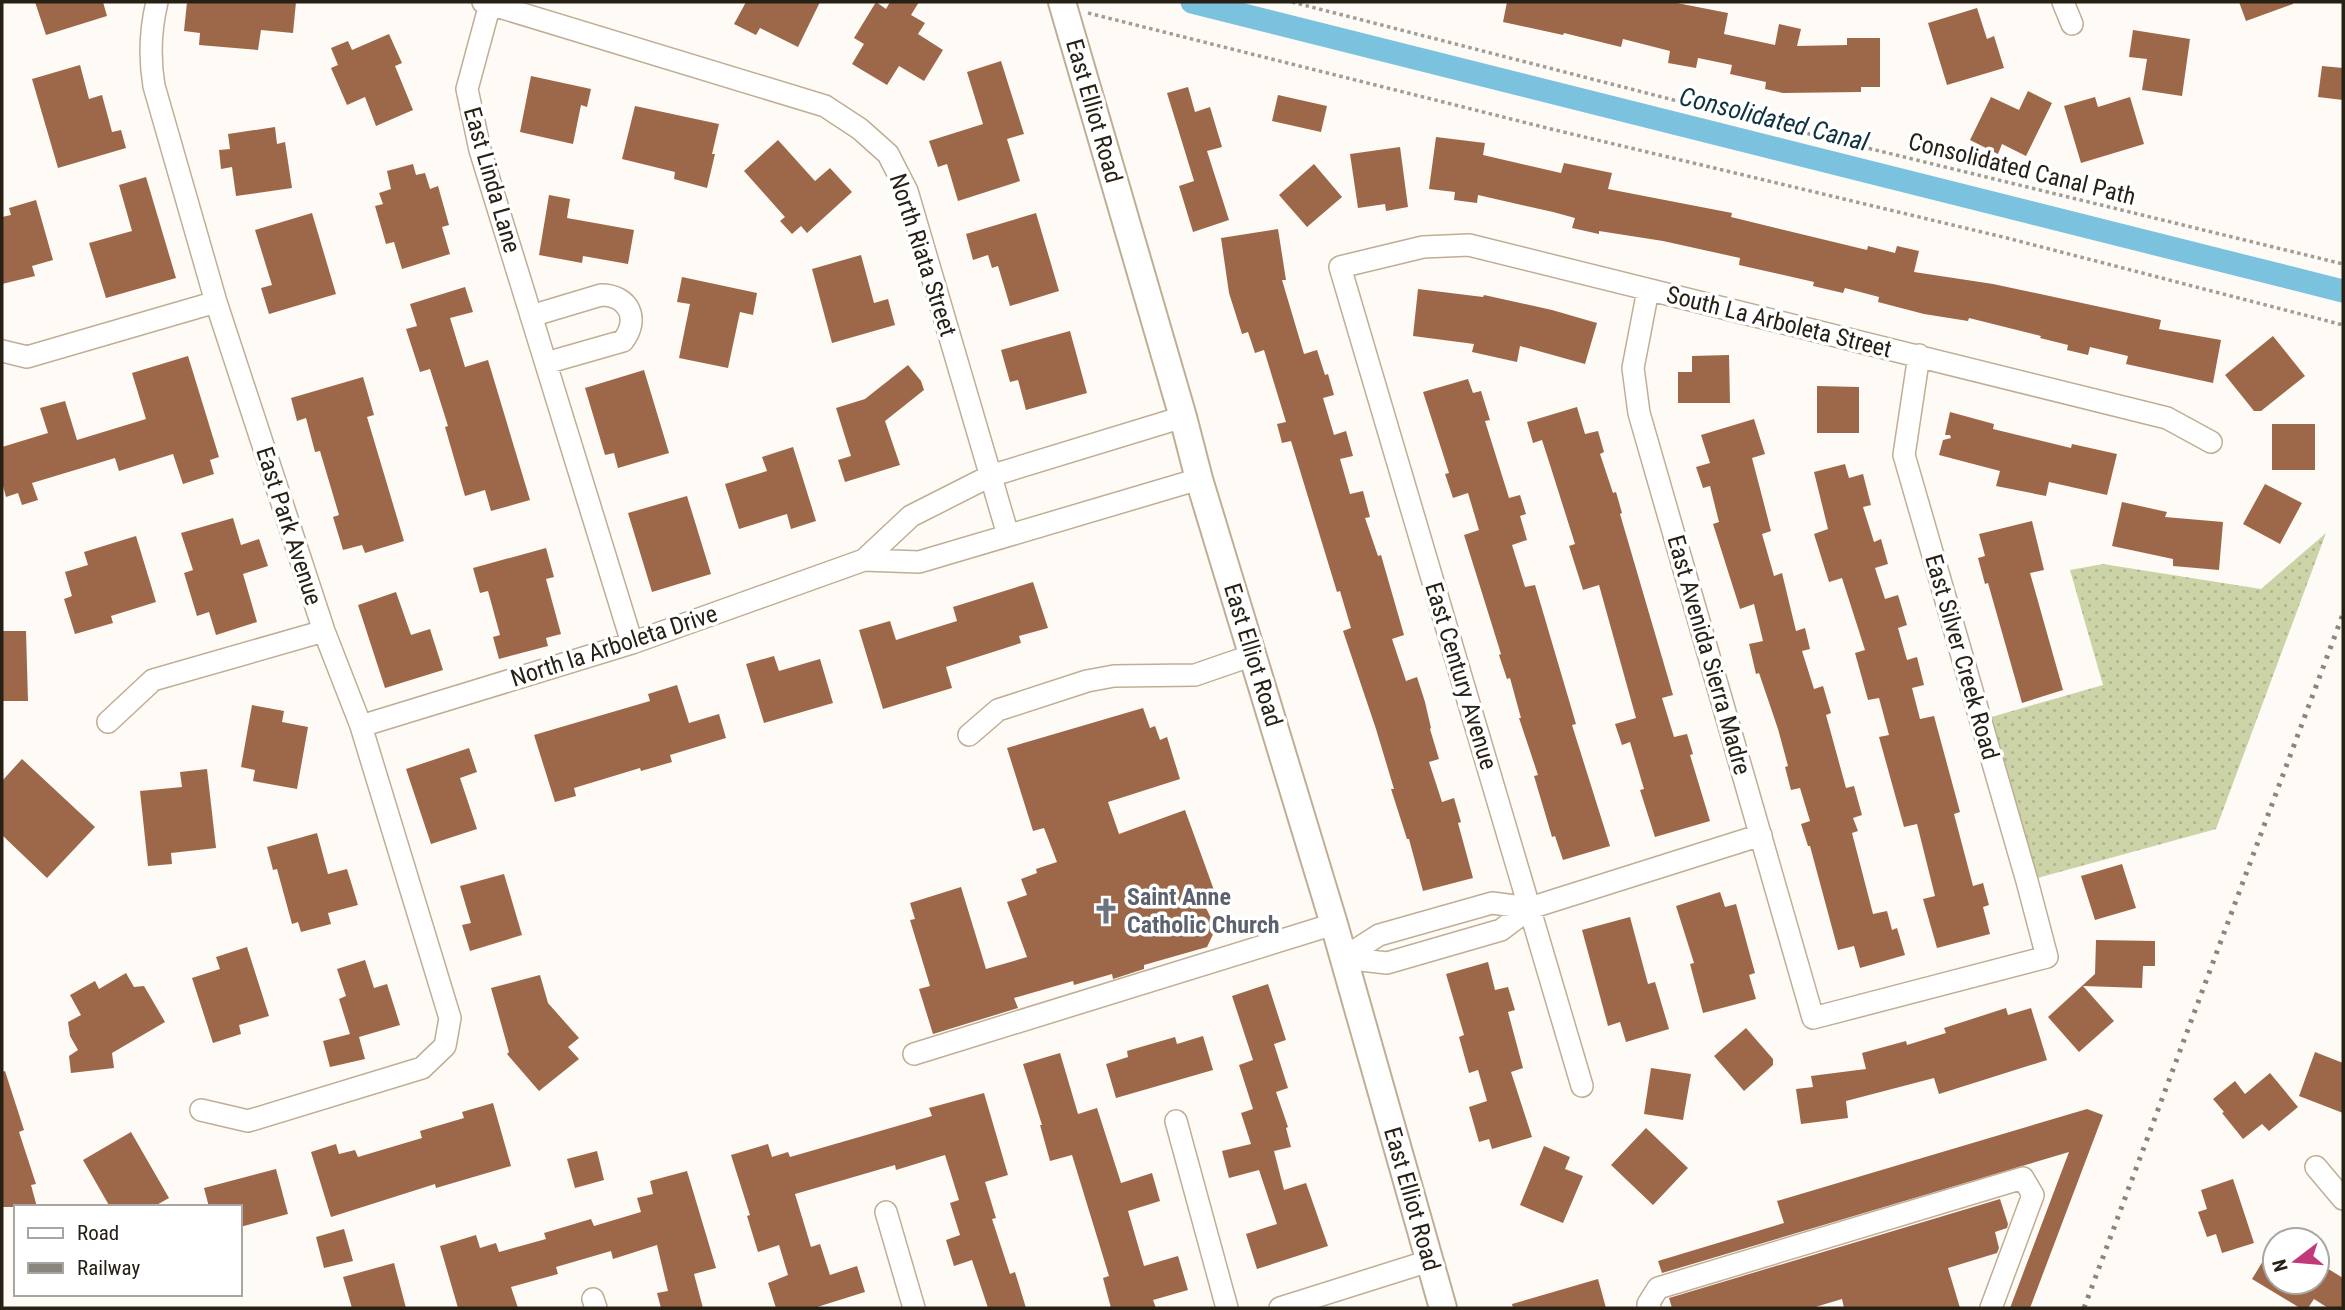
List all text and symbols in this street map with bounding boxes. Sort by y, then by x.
street label: East Elliot Road [1060,36,1128,186]
water label: Consolidated Canal [1676,81,1873,157]
street label: East Linda Lane [458,104,526,256]
street label: Consolidated Canal Path [1906,127,2138,211]
street label: North Riata Street [884,170,962,340]
street label: South La Arboleta Street [1664,280,1894,364]
street label: East Park Avenue [250,444,328,608]
street label: East Avenida Sierra Madre [1661,532,1757,778]
street label: East Silver Creek Road [1919,551,2005,763]
street label: East Century Avenue [1419,579,1503,773]
street label: East Elliot Road [1218,580,1288,730]
street label: North la Arboleta Drive [507,599,721,693]
place label: Saint Anne Catholic Church [1127,883,1280,939]
church icon: Saint Anne Catholic Church [1091,896,1121,926]
street label: East Elliot Road [1378,1124,1446,1274]
legend [14,1205,242,1296]
text: Road [77,1221,119,1245]
north arrow [2261,1226,2331,1296]
text: Railway [77,1256,140,1280]
text: N [2267,1257,2293,1274]

